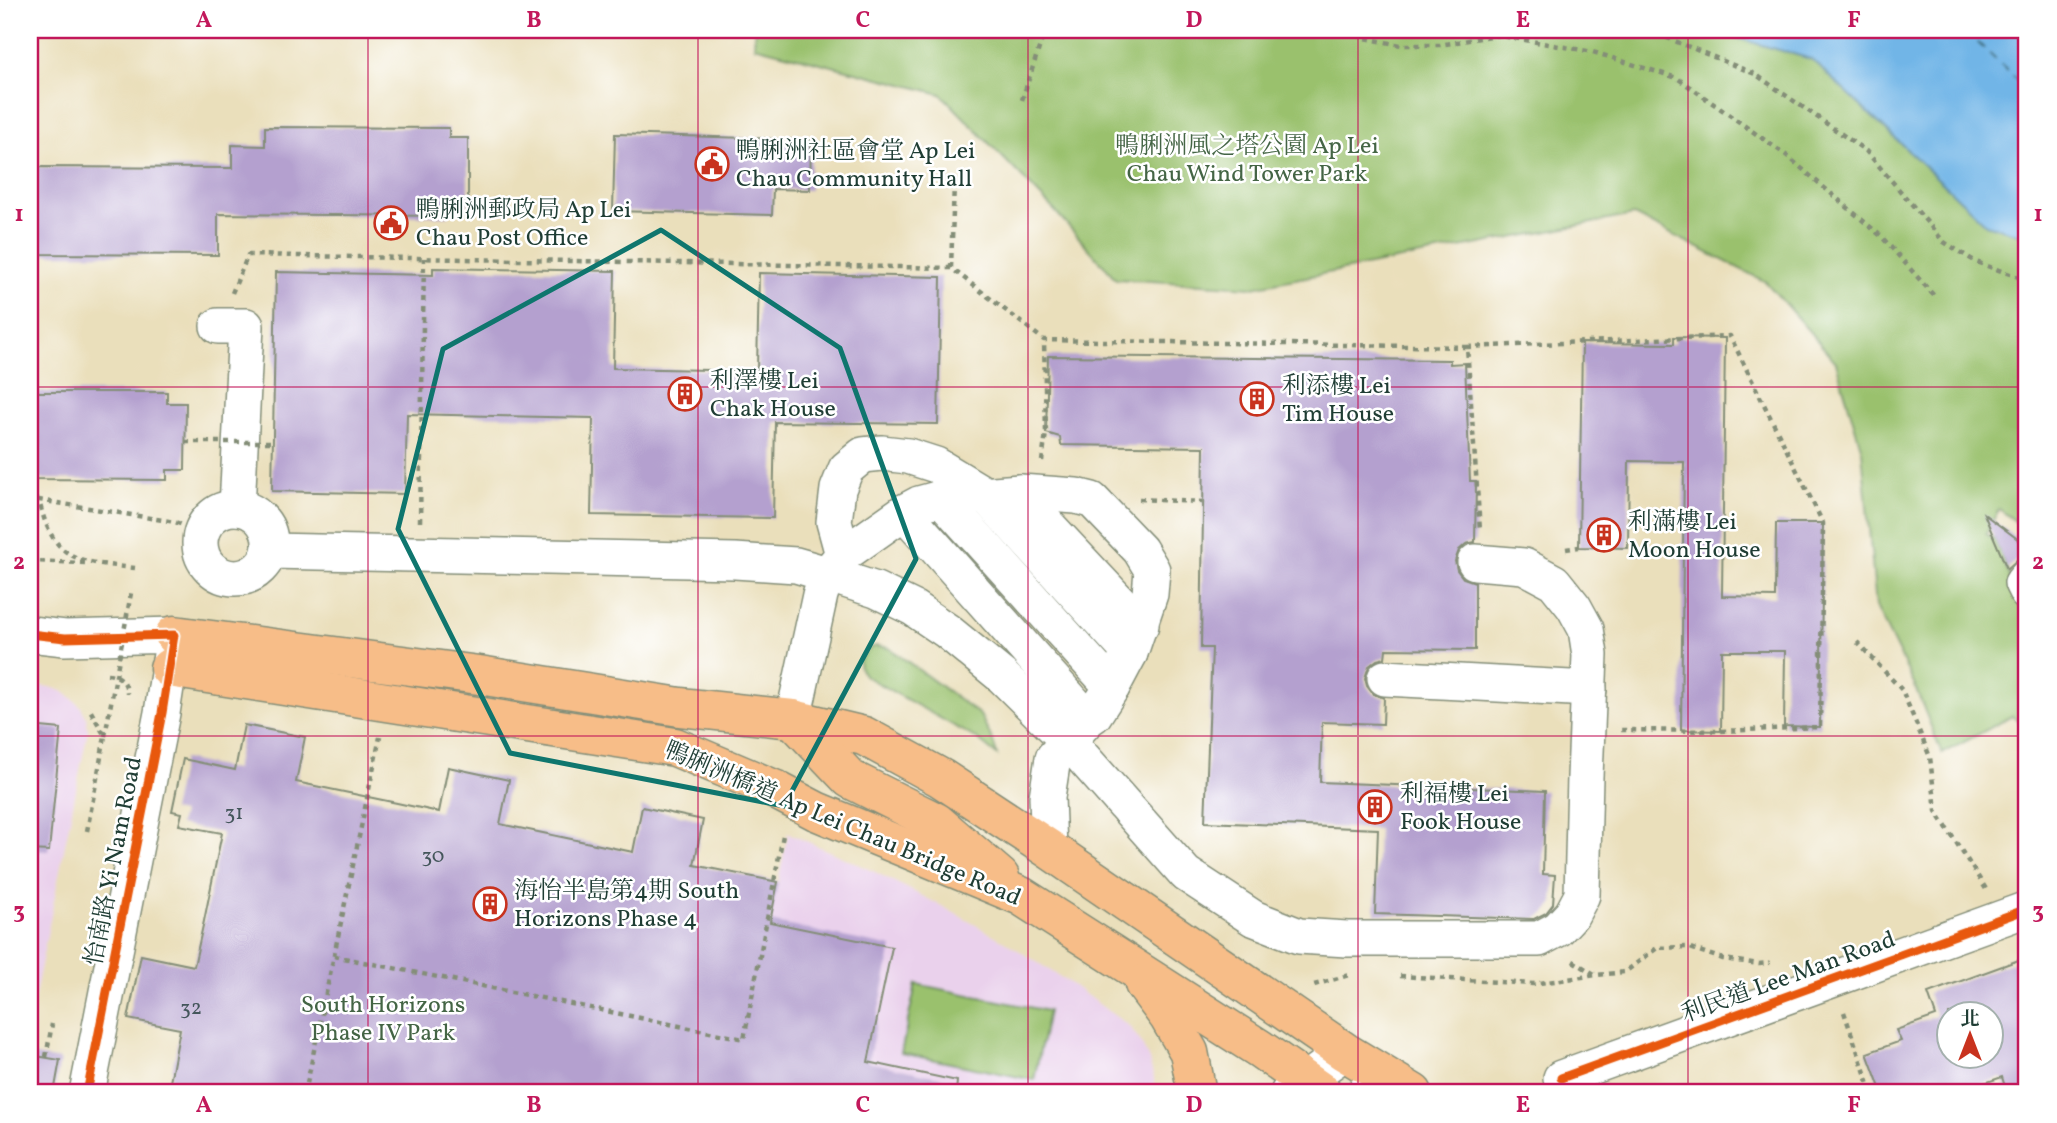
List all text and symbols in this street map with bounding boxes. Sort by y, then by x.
text: A [196,5,212,37]
text: B [526,5,542,37]
text: C [856,5,870,37]
text: D [1186,5,1203,37]
text: E [1516,5,1530,37]
text: F [1847,5,1861,37]
park label: 鴨脷洲風之塔公園 Ap Lei Chau Wind Tower Park [1115,130,1379,192]
place label: 鴨脷洲社區會堂 Ap Lei Chau Community Hall [736,135,975,197]
public building icon: 鴨脷洲社區會堂 Ap Lei Chau Community Hall [693,145,731,183]
place label: 鴨脷洲郵政局 Ap Lei Chau Post Office [416,194,631,256]
text: 1 [14,199,24,231]
text: 1 [2033,199,2043,231]
public building icon: 鴨脷洲郵政局 Ap Lei Chau Post Office [372,204,410,242]
place label: 利澤樓 Lei Chak House [710,365,836,427]
place label: 利添樓 Lei Tim House [1282,370,1394,432]
building icon: 利澤樓 Lei Chak House [666,375,704,413]
building icon: 利添樓 Lei Tim House [1238,380,1276,418]
place label: 利滿樓 Lei Moon House [1628,506,1761,568]
building icon: 利滿樓 Lei Moon House [1585,516,1623,554]
text: 2 [13,547,25,579]
text: 2 [2032,547,2044,579]
street label: 鴨脷洲橋道 Ap Lei Chau Bridge Road [658,734,1026,916]
street label: 怡南路 Yi Nam Road [78,754,152,969]
place label: 利福樓 Lei Fook House [1400,778,1521,840]
building icon: 利福樓 Lei Fook House [1356,788,1394,826]
house number: 31 [225,799,243,828]
house number: 30 [422,842,444,871]
place label: 海怡半島第4期 South Horizons Phase 4 [514,875,739,937]
building icon: 海怡半島第4期 South Horizons Phase 4 [471,885,509,923]
text: 3 [13,896,25,928]
text: 3 [2032,896,2044,928]
street label: 利民道 Lee Man Road [1677,923,1900,1032]
park label: South Horizons Phase IV Park [301,989,465,1051]
house number: 32 [180,994,202,1023]
north arrow [1934,1000,2004,1070]
text: 北 [1960,1007,1980,1033]
text: A [196,1090,212,1122]
text: B [526,1090,542,1122]
text: C [856,1090,870,1122]
text: D [1186,1090,1203,1122]
text: E [1516,1090,1530,1122]
text: F [1847,1090,1861,1122]

